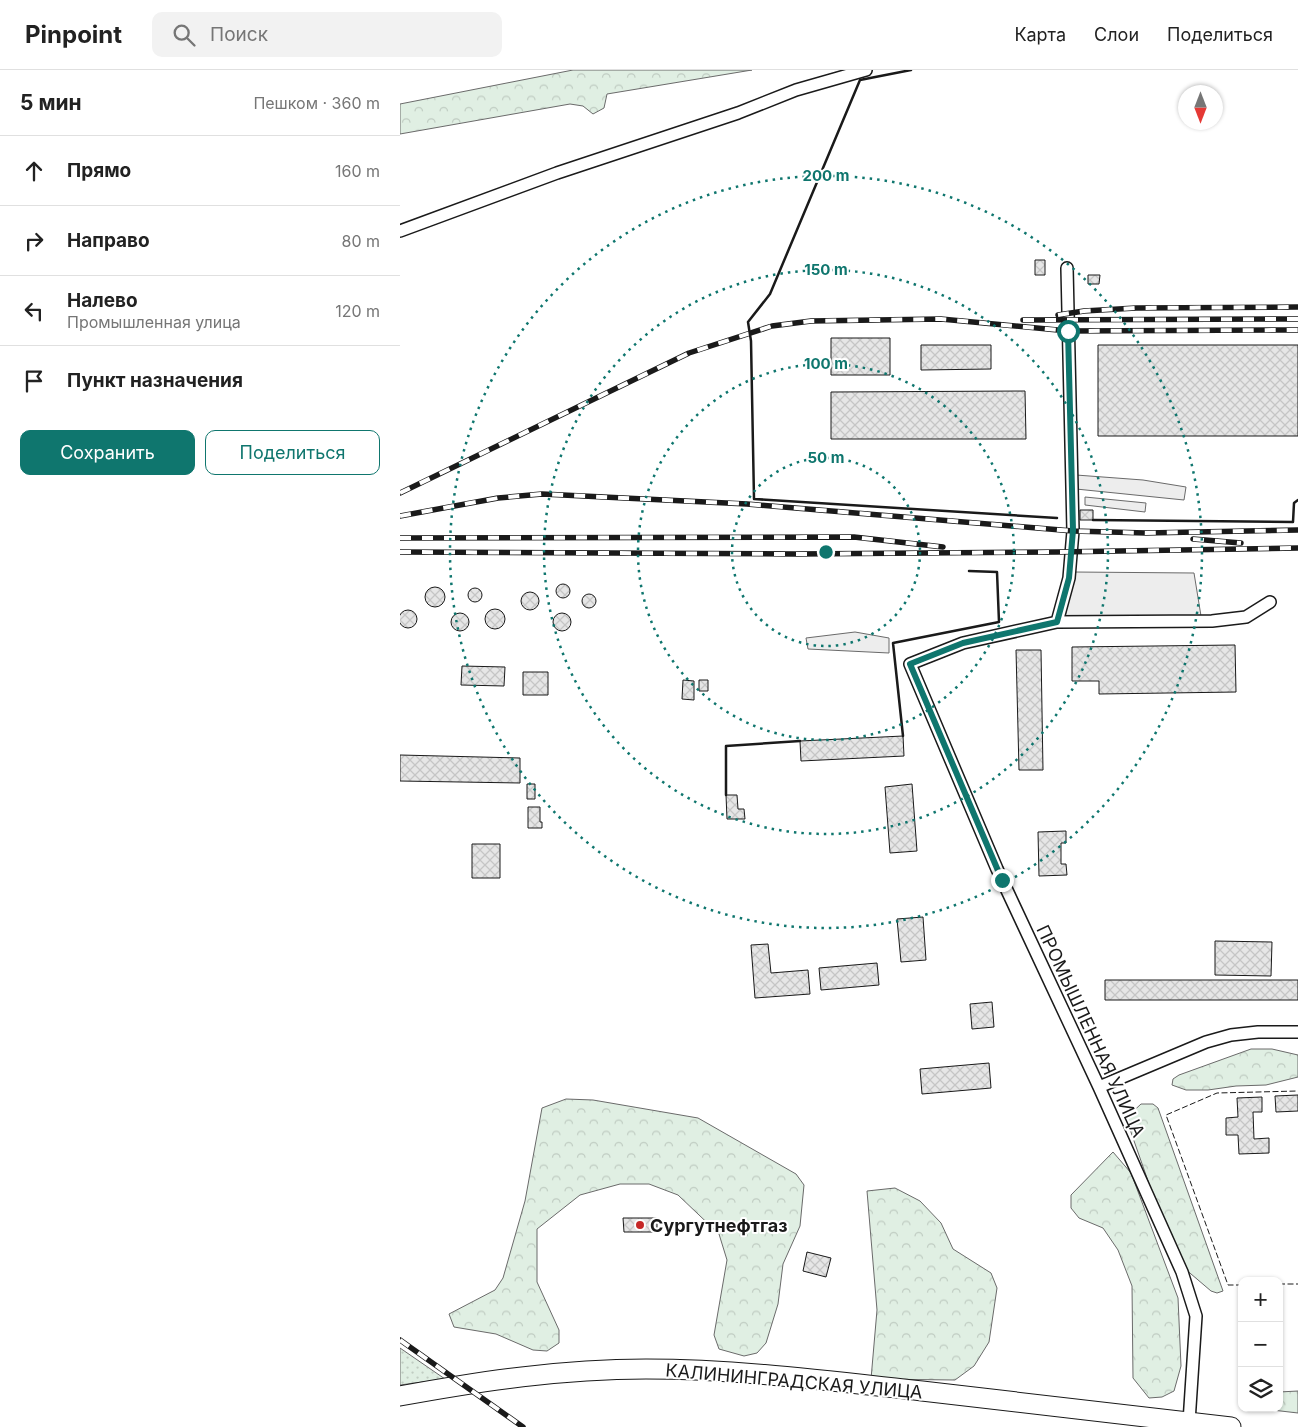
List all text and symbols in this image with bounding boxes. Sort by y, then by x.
search box [152,12,502,57]
text: Pinpoint [25,20,122,49]
icon: search [170,21,198,49]
text: Поиск [210,23,268,46]
text: Карта [1014,24,1066,45]
text: Слои [1094,24,1139,45]
text: Поделиться [1167,24,1273,45]
north arrow [1178,85,1223,130]
text: 5 мин [20,90,82,115]
text: Пешком · 360 m [253,93,380,113]
icon: ahead [20,157,48,185]
text: Прямо [67,159,131,182]
text: 160 m [335,161,380,181]
text: 200 m [803,166,849,185]
icon: right [20,227,48,255]
text: Направо [67,229,150,252]
text: 80 m [341,231,380,251]
text: 150 m [804,260,848,279]
text: Налево [67,289,138,312]
icon: left [20,297,48,325]
text: 120 m [335,301,380,321]
text: Промышленная улица [67,312,241,332]
route start [1057,320,1080,343]
text: 100 m [804,354,848,373]
icon: arrive [20,367,48,395]
text: Пункт назначения [67,369,243,392]
button: Сохранить [20,430,195,475]
button: Поделиться [205,430,380,475]
text: 50 m [808,448,844,467]
centre of rings [817,543,835,561]
route end [991,869,1014,892]
street label: ПРОМЫШЛЕННАЯ УЛИЦА [1032,921,1150,1141]
place label: Сургутнефтгаз [650,1215,788,1236]
marker: Сургутнефтгаз [634,1219,646,1231]
map controls [1238,1277,1283,1412]
button: + [1238,1277,1283,1322]
button: − [1238,1322,1283,1367]
street label: КАЛИНИНГРАДСКАЯ УЛИЦА [665,1359,923,1403]
button: layers [1238,1367,1283,1412]

